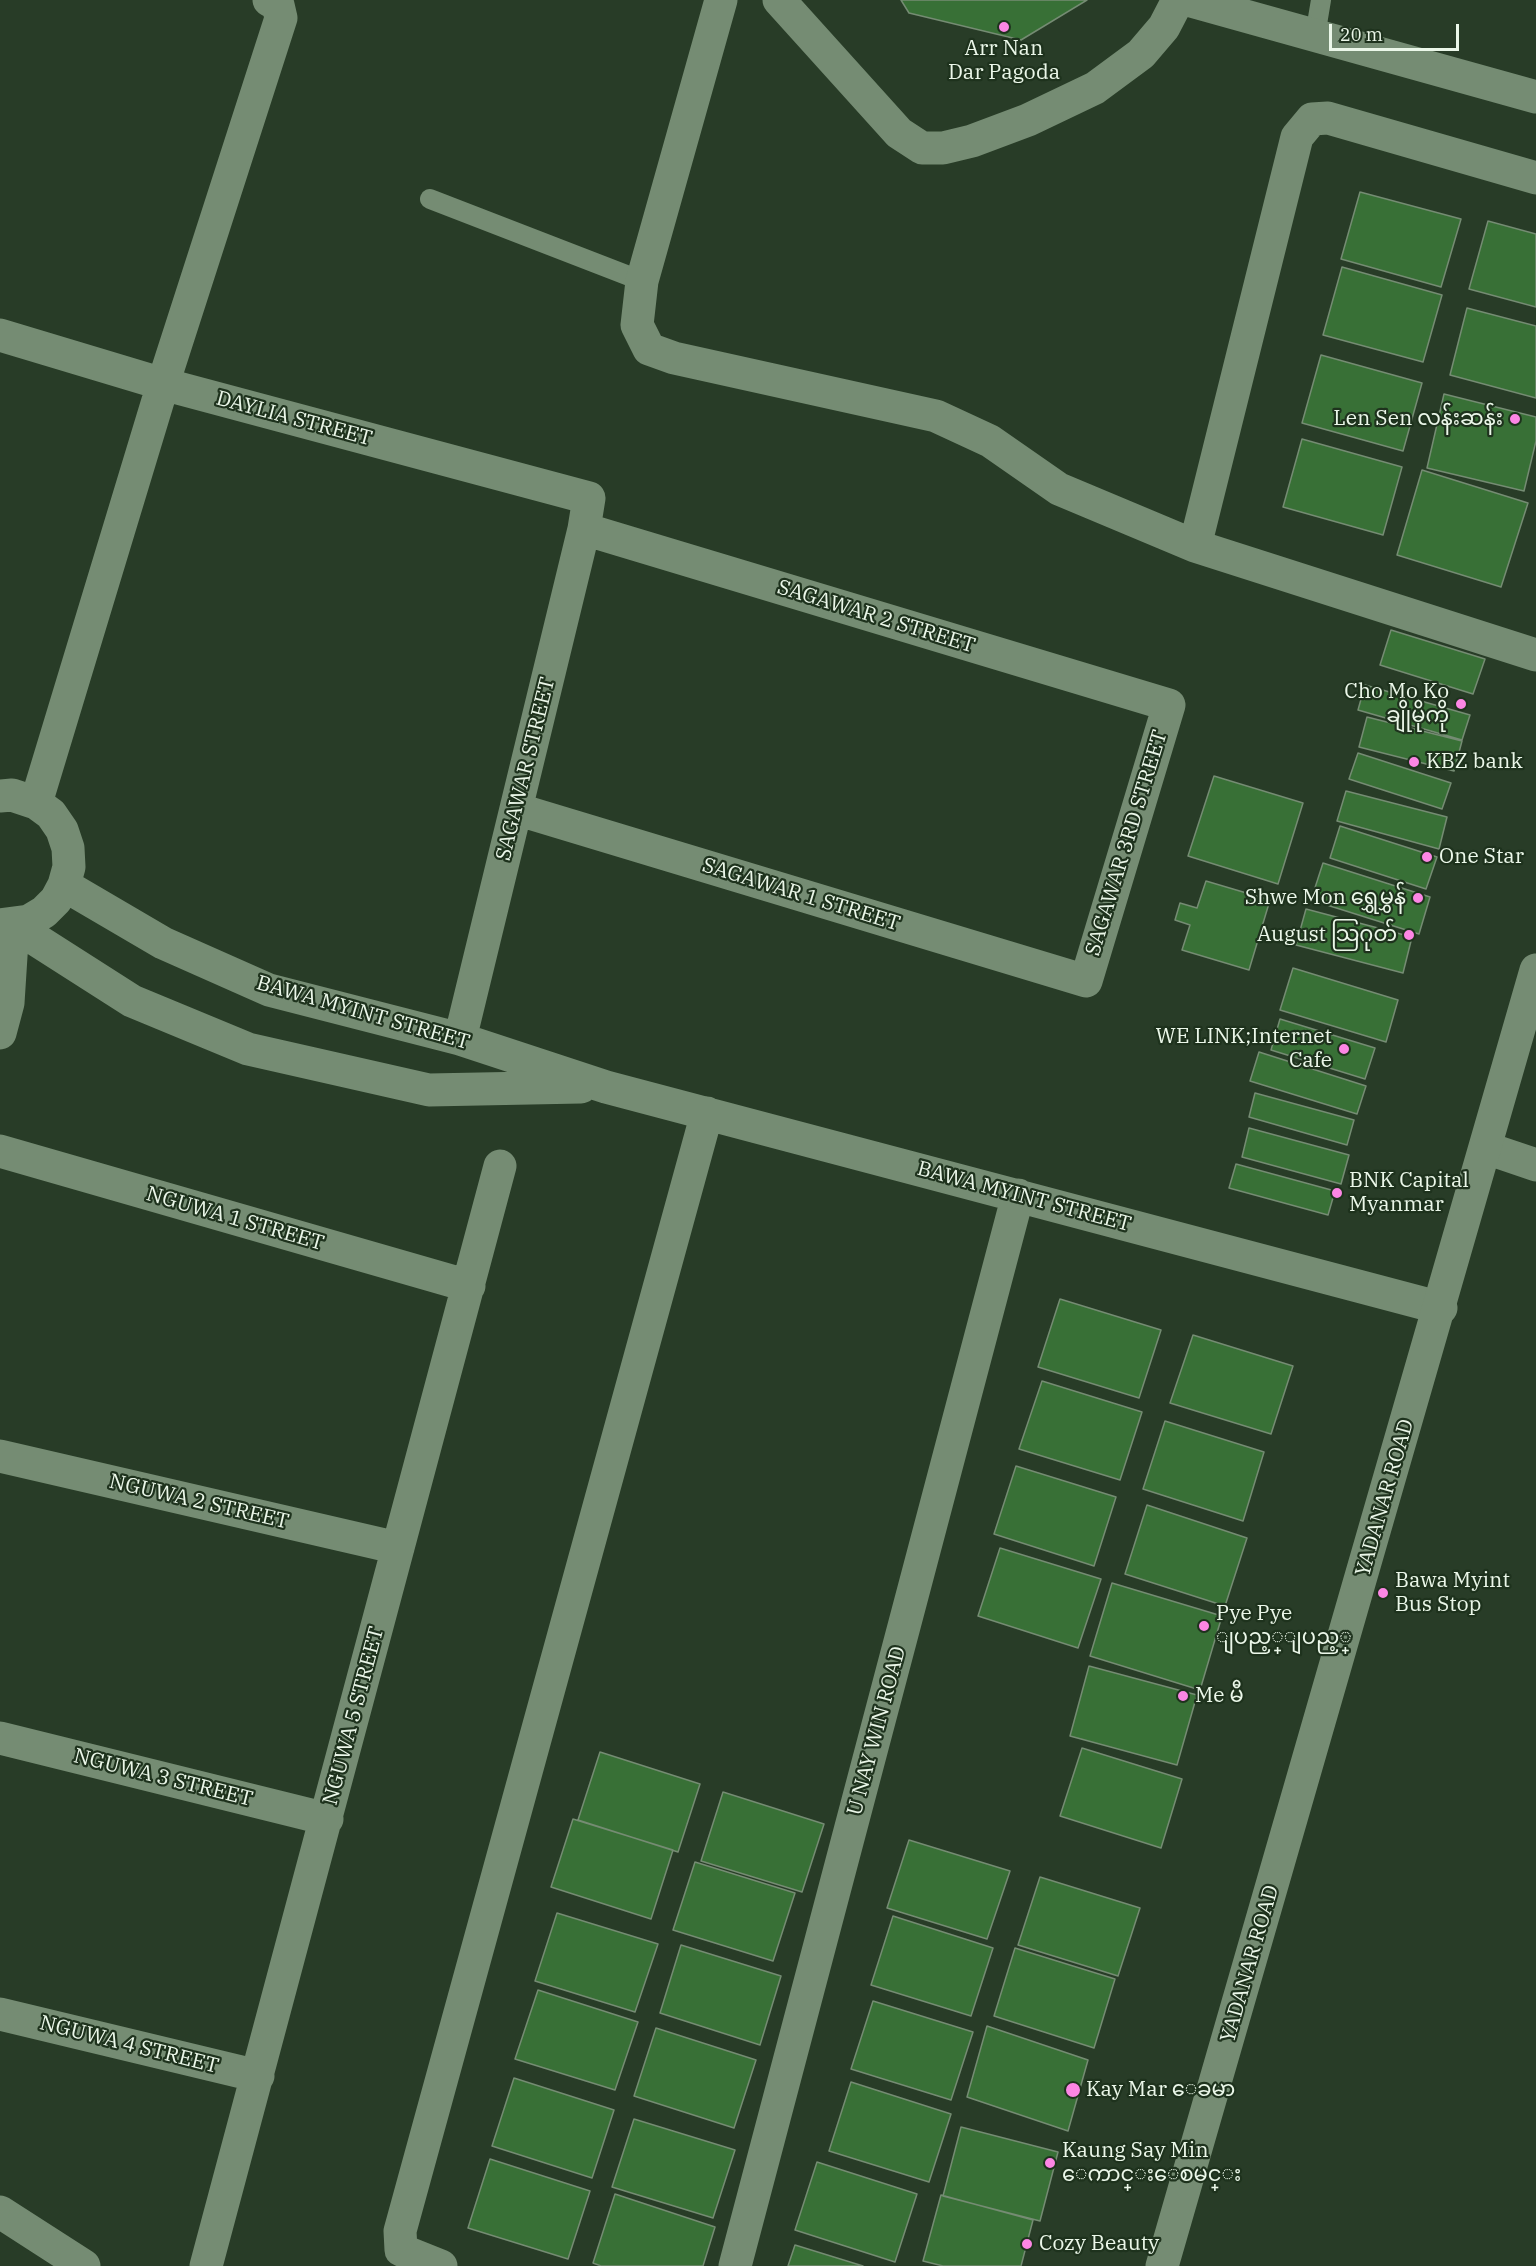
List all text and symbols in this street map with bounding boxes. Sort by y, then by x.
scale bar [1332,12,1462,50]
marker: Arr Nan Dar Pagoda [997,20,1011,34]
text: 20 m [1340,23,1383,46]
place label: Arr Nan Dar Pagoda [948,36,1060,86]
street label: DAYLIA STREET [213,386,375,452]
place label: Len Sen လန်းဆန်း [1333,406,1503,432]
marker: Len Sen လန်းဆန်း [1508,412,1522,426]
street label: SAGAWAR 2 STREET [774,575,978,659]
street label: SAGAWAR STREET [491,675,561,863]
place label: Cho Mo Ko ချိုမိုကို [1344,679,1449,729]
marker: Cho Mo Ko ချိုမိုကို [1454,697,1468,711]
street label: SAGAWAR 3RD STREET [1081,727,1173,959]
place label: KBZ bank [1426,749,1523,775]
marker: KBZ bank [1407,755,1421,769]
place label: One Star [1439,844,1524,870]
marker: One Star [1420,850,1434,864]
street label: SAGAWAR 1 STREET [699,853,903,937]
place label: Shwe Mon ရွှေမွှန် [1245,885,1406,911]
marker: Shwe Mon ရွှေမွှန် [1411,891,1425,905]
place label: August သြဂုတ် [1257,922,1397,948]
marker: August သြဂုတ် [1402,928,1416,942]
street label: BAWA MYINT STREET [254,971,472,1055]
place label: WE LINK;Internet Cafe [1156,1024,1332,1074]
marker: WE LINK;Internet Cafe [1337,1042,1351,1056]
street label: BAWA MYINT STREET [914,1156,1134,1238]
place label: BNK Capital Myanmar [1349,1168,1469,1218]
street label: NGUWA 1 STREET [143,1182,327,1256]
marker: BNK Capital Myanmar [1330,1186,1344,1200]
street label: YADANAR ROAD [1351,1416,1419,1580]
street label: NGUWA 2 STREET [107,1469,291,1535]
place label: Bawa Myint Bus Stop [1395,1568,1510,1618]
marker: Bawa Myint Bus Stop [1376,1586,1390,1600]
place label: Pye Pye ျပည့္ျပည့္ [1216,1601,1352,1651]
marker: Pye Pye ျပည့္ျပည့္ [1197,1619,1211,1633]
street label: NGUWA 5 STREET [318,1624,390,1808]
street label: U NAY WIN ROAD [842,1644,912,1818]
place label: Me မီ [1195,1683,1244,1709]
marker: Me မီ [1176,1689,1190,1703]
street label: NGUWA 3 STREET [71,1744,255,1812]
street label: YADANAR ROAD [1216,1882,1284,2046]
street label: NGUWA 4 STREET [37,2011,221,2079]
place label: Kay Mar ေခမာ [1086,2077,1235,2103]
marker: Kay Mar ေခမာ [1064,2081,1082,2099]
place label: Kaung Say Min ေကာင္းေစမင္း [1062,2138,1241,2188]
marker: Kaung Say Min ေကာင္းေစမင္း [1043,2156,1057,2170]
place label: Cozy Beauty [1039,2231,1159,2257]
marker: Cozy Beauty [1020,2237,1034,2251]

